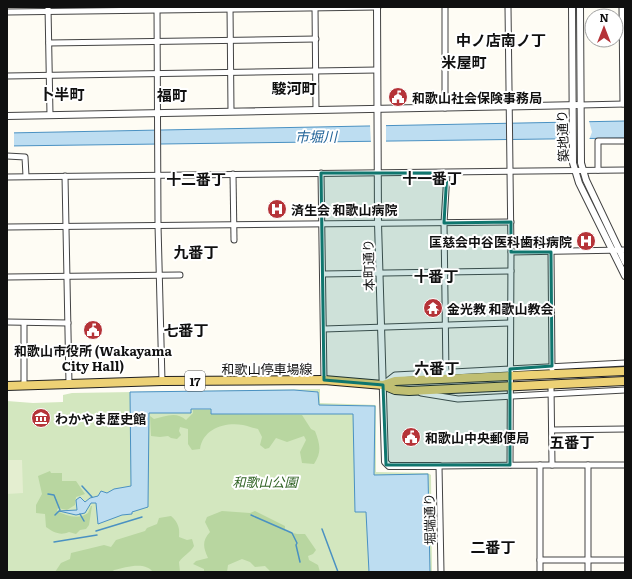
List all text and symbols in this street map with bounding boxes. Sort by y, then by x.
north arrow [584,8,624,48]
text: N [599,9,609,25]
district label: 中ノ店南ノ丁 [456,28,546,51]
district label: 米屋町 [441,50,487,73]
district label: 駿河町 [271,76,317,99]
district label: 卜半町 [39,82,85,105]
district label: 福町 [156,83,187,106]
public building icon: 和歌山社会保険事務局 [387,86,409,108]
place label: 和歌山社会保険事務局 [412,88,542,107]
street label: 築地通り [552,110,572,162]
water label: 市堀川 [295,126,339,146]
district label: 十一番丁 [402,166,462,189]
district label: 十二番丁 [166,167,226,190]
hospital icon: 済生会 和歌山病院 [266,198,288,220]
place label: 済生会 和歌山病院 [291,200,398,219]
hospital icon: 匡慈会中谷医科歯科病院 [575,230,597,252]
place label: 匡慈会中谷医科歯科病院 [429,232,572,251]
street label: 本町通り [358,239,378,291]
district label: 九番丁 [173,240,219,263]
district label: 十番丁 [413,264,459,287]
temple icon: 金光教 和歌山教会 [422,297,444,319]
place label: 金光教 和歌山教会 [447,299,554,318]
district label: 七番丁 [163,318,209,341]
public building icon: 和歌山市役所 (Wakayama City Hall) [82,319,104,341]
place label: 和歌山市役所 (Wakayama City Hall) [14,341,172,375]
district label: 六番丁 [414,356,460,379]
street label: 和歌山停車場線 [221,359,313,378]
road number: 17 [185,371,205,391]
museum icon: わかやま歴史館 [30,407,52,429]
place label: わかやま歴史館 [55,409,146,428]
public building icon: 和歌山中央郵便局 [400,426,422,448]
place label: 和歌山中央郵便局 [425,428,529,447]
district label: 五番丁 [549,430,595,453]
park label: 和歌山公園 [232,472,299,491]
street label: 堀端通り [419,493,439,545]
district label: 二番丁 [470,535,516,558]

